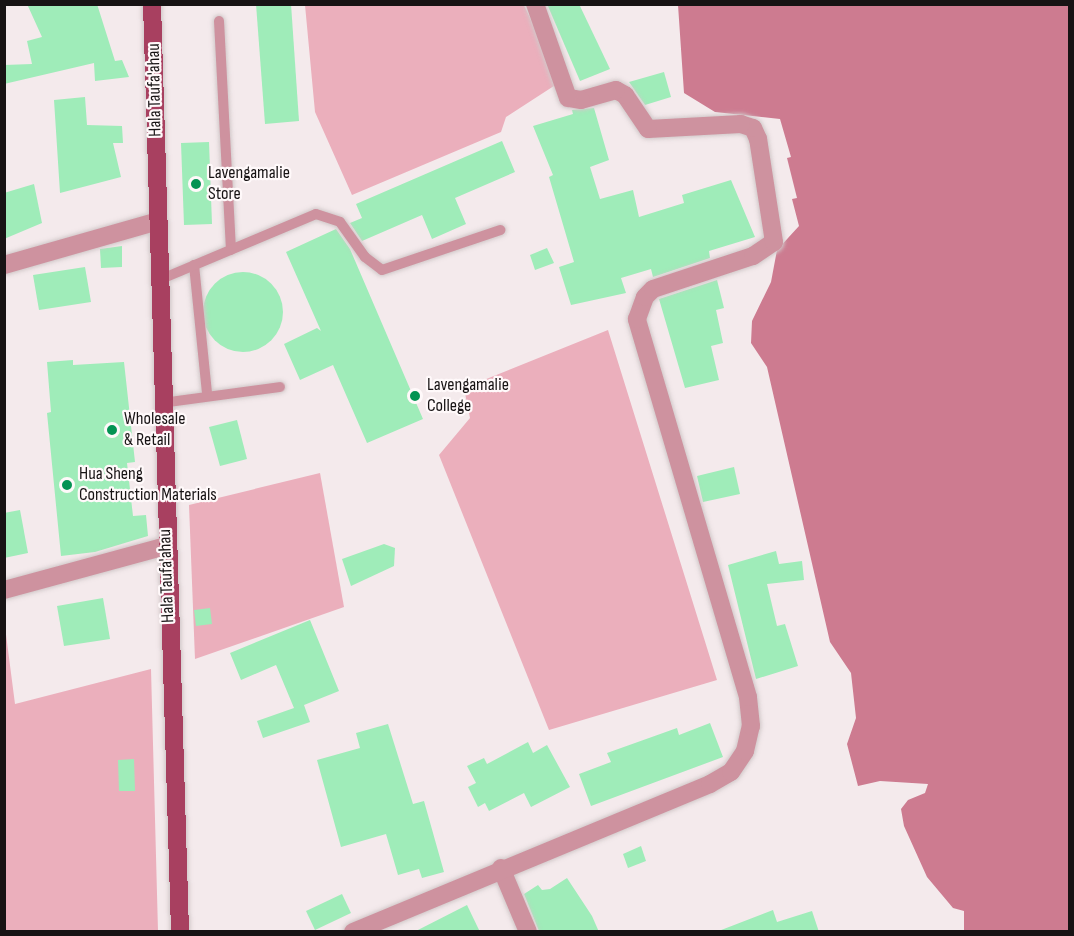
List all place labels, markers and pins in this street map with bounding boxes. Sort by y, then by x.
place label: Lavengamalie Store [208,163,290,206]
marker: Lavengamalie Store [189,177,203,191]
place label: Lavengamalie College [427,375,509,418]
marker: Lavengamalie College [408,389,422,403]
place label: Wholesale & Retail [124,409,185,452]
marker: Wholesale & Retail [105,423,119,437]
place label: Hua Sheng Construction Materials [79,464,217,506]
marker: Hua Sheng Construction Materials [60,478,74,492]

